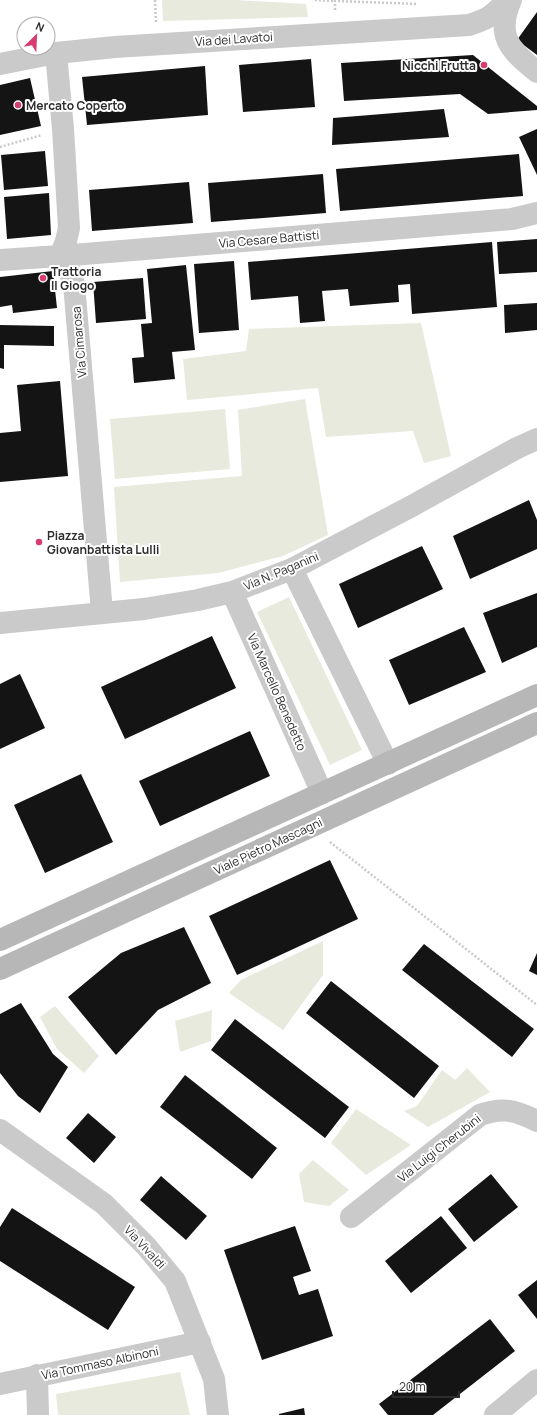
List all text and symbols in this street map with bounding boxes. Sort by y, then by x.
north arrow [16,16,56,56]
text: N [34,18,47,35]
street label: Via dei Lavatoi [195,28,273,50]
place label: Nicchi Frutta [402,57,476,74]
marker: Nicchi Frutta [479,60,489,70]
place label: Mercato Coperto [26,97,125,114]
marker: Mercato Coperto [13,100,23,110]
street label: Via Cesare Battisti [218,226,320,252]
place label: Trattoria Il Giogo [51,263,101,294]
marker: Trattoria Il Giogo [38,273,48,283]
street label: Via Cimarosa [67,306,91,378]
place label: Piazza Giovanbattista Lulli [47,527,159,558]
marker: Piazza Giovanbattista Lulli [34,537,44,547]
street label: Via N. Paganini [241,548,321,594]
street label: Via Marcello Benedetto [243,631,311,753]
street label: Viale Pietro Mascagni [211,813,325,879]
street label: Via Luigi Cherubini [394,1110,484,1186]
street label: Via Vivaldi [120,1222,170,1272]
street label: Via Tommaso Albinoni [40,1342,160,1384]
scale bar [393,1373,459,1399]
text: 20 m [399,1378,426,1395]

